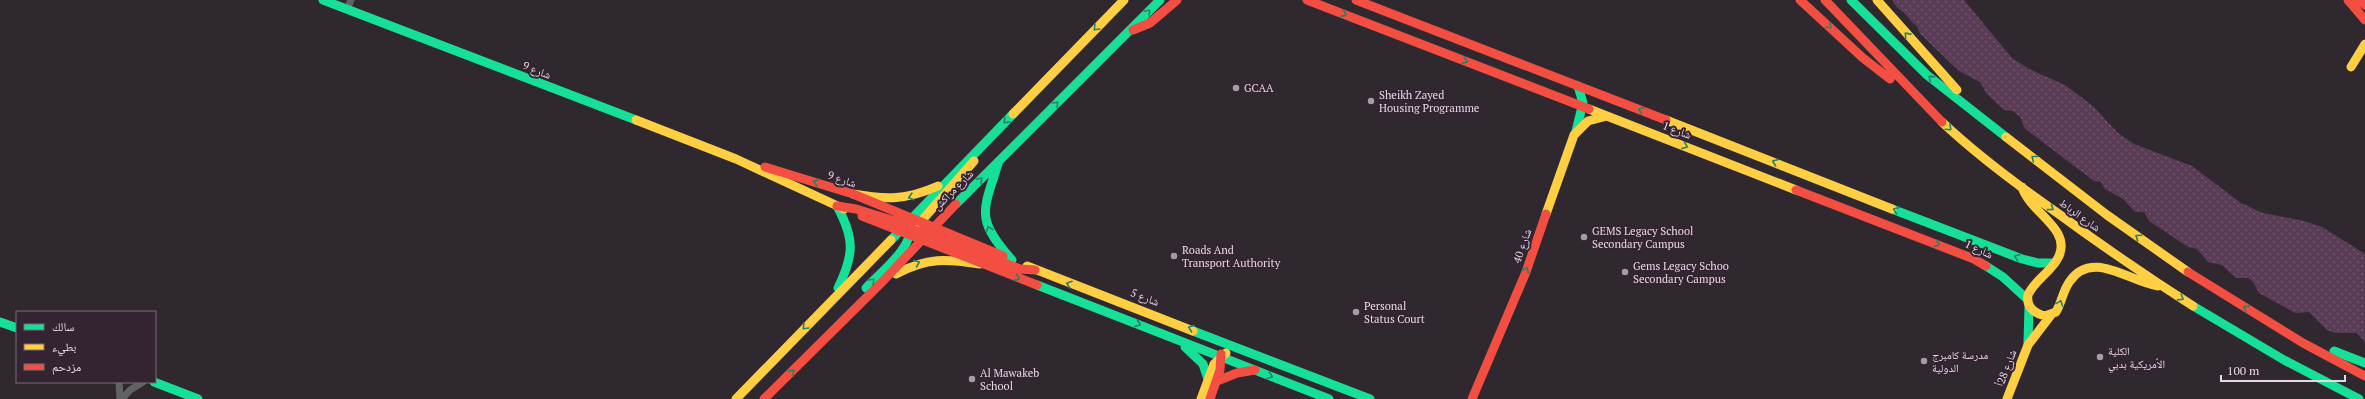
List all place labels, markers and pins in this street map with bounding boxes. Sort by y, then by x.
place label: GCAA [1244,81,1274,95]
marker: GCAA [1231,83,1241,93]
place label: Sheikh Zayed Housing Programme [1379,88,1480,115]
marker: Sheikh Zayed Housing Programme [1366,96,1376,106]
place label: GEMS Legacy School Secondary Campus [1592,224,1693,251]
marker: GEMS Legacy School Secondary Campus [1579,232,1589,242]
place label: Roads And Transport Authority [1182,243,1281,270]
marker: Roads And Transport Authority [1169,251,1179,261]
place label: Gems Legacy Schoo Secondary Campus [1633,259,1729,286]
marker: Gems Legacy Schoo Secondary Campus [1620,267,1630,277]
place label: Personal Status Court [1364,299,1425,326]
marker: Personal Status Court [1351,307,1361,317]
place label: الكلية الأمريكية بدبي [2108,344,2165,373]
place label: مدرسة كامبرج الدولية [1932,348,1988,375]
marker: الكلية الأمريكية بدبي [2095,352,2105,362]
marker: مدرسة كامبرج الدولية [1919,356,1929,366]
place label: Al Mawakeb School [980,366,1039,393]
marker: Al Mawakeb School [967,374,977,384]

